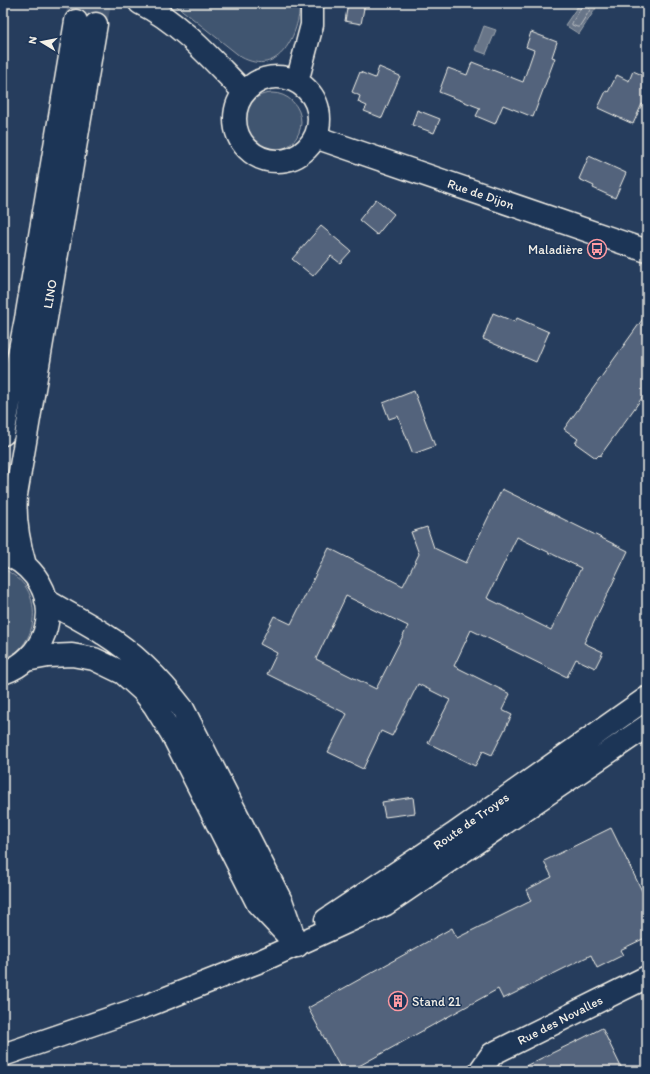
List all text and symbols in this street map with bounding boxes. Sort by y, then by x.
north arrow [22,22,62,62]
text: N [26,36,40,45]
street label: Rue de Dijon [446,176,517,213]
bus stop icon: Maladière [586,238,608,260]
place label: Maladière [528,242,583,257]
street label: LINO [40,278,60,310]
street label: Route de Troyes [430,789,512,853]
building icon: Stand 21 [387,990,409,1012]
street label: Rue des Novalles [515,992,605,1048]
place label: Stand 21 [412,994,461,1009]

